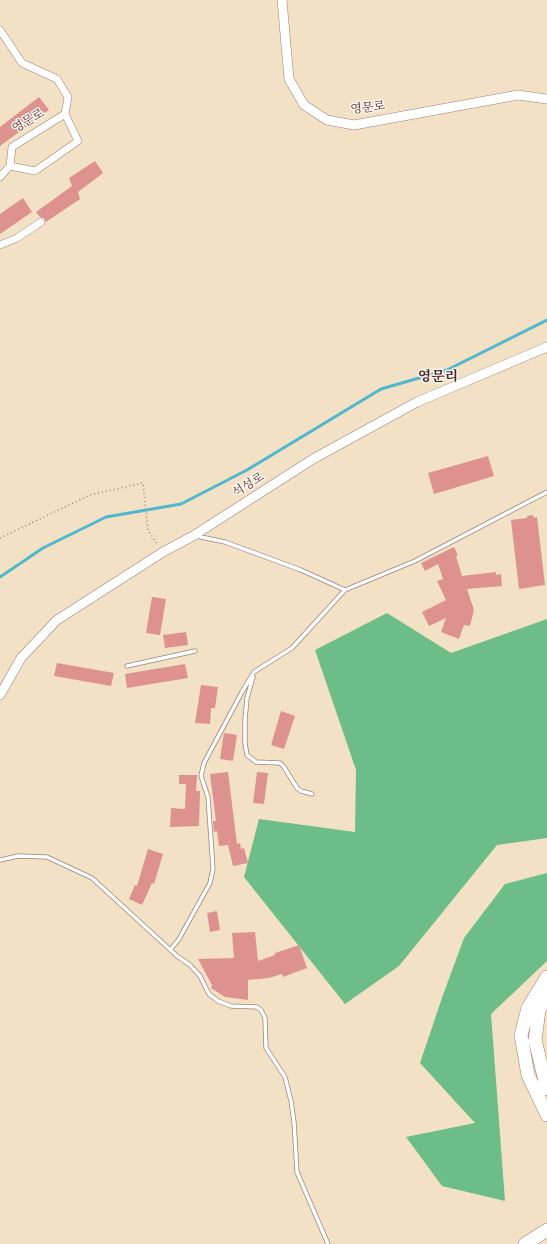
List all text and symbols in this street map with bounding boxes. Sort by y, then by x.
street label: 영문로 [350,100,386,118]
street label: 영문로 [10,107,48,137]
district label: 영문리 [418,370,458,386]
street label: 석성로 [230,471,268,501]

